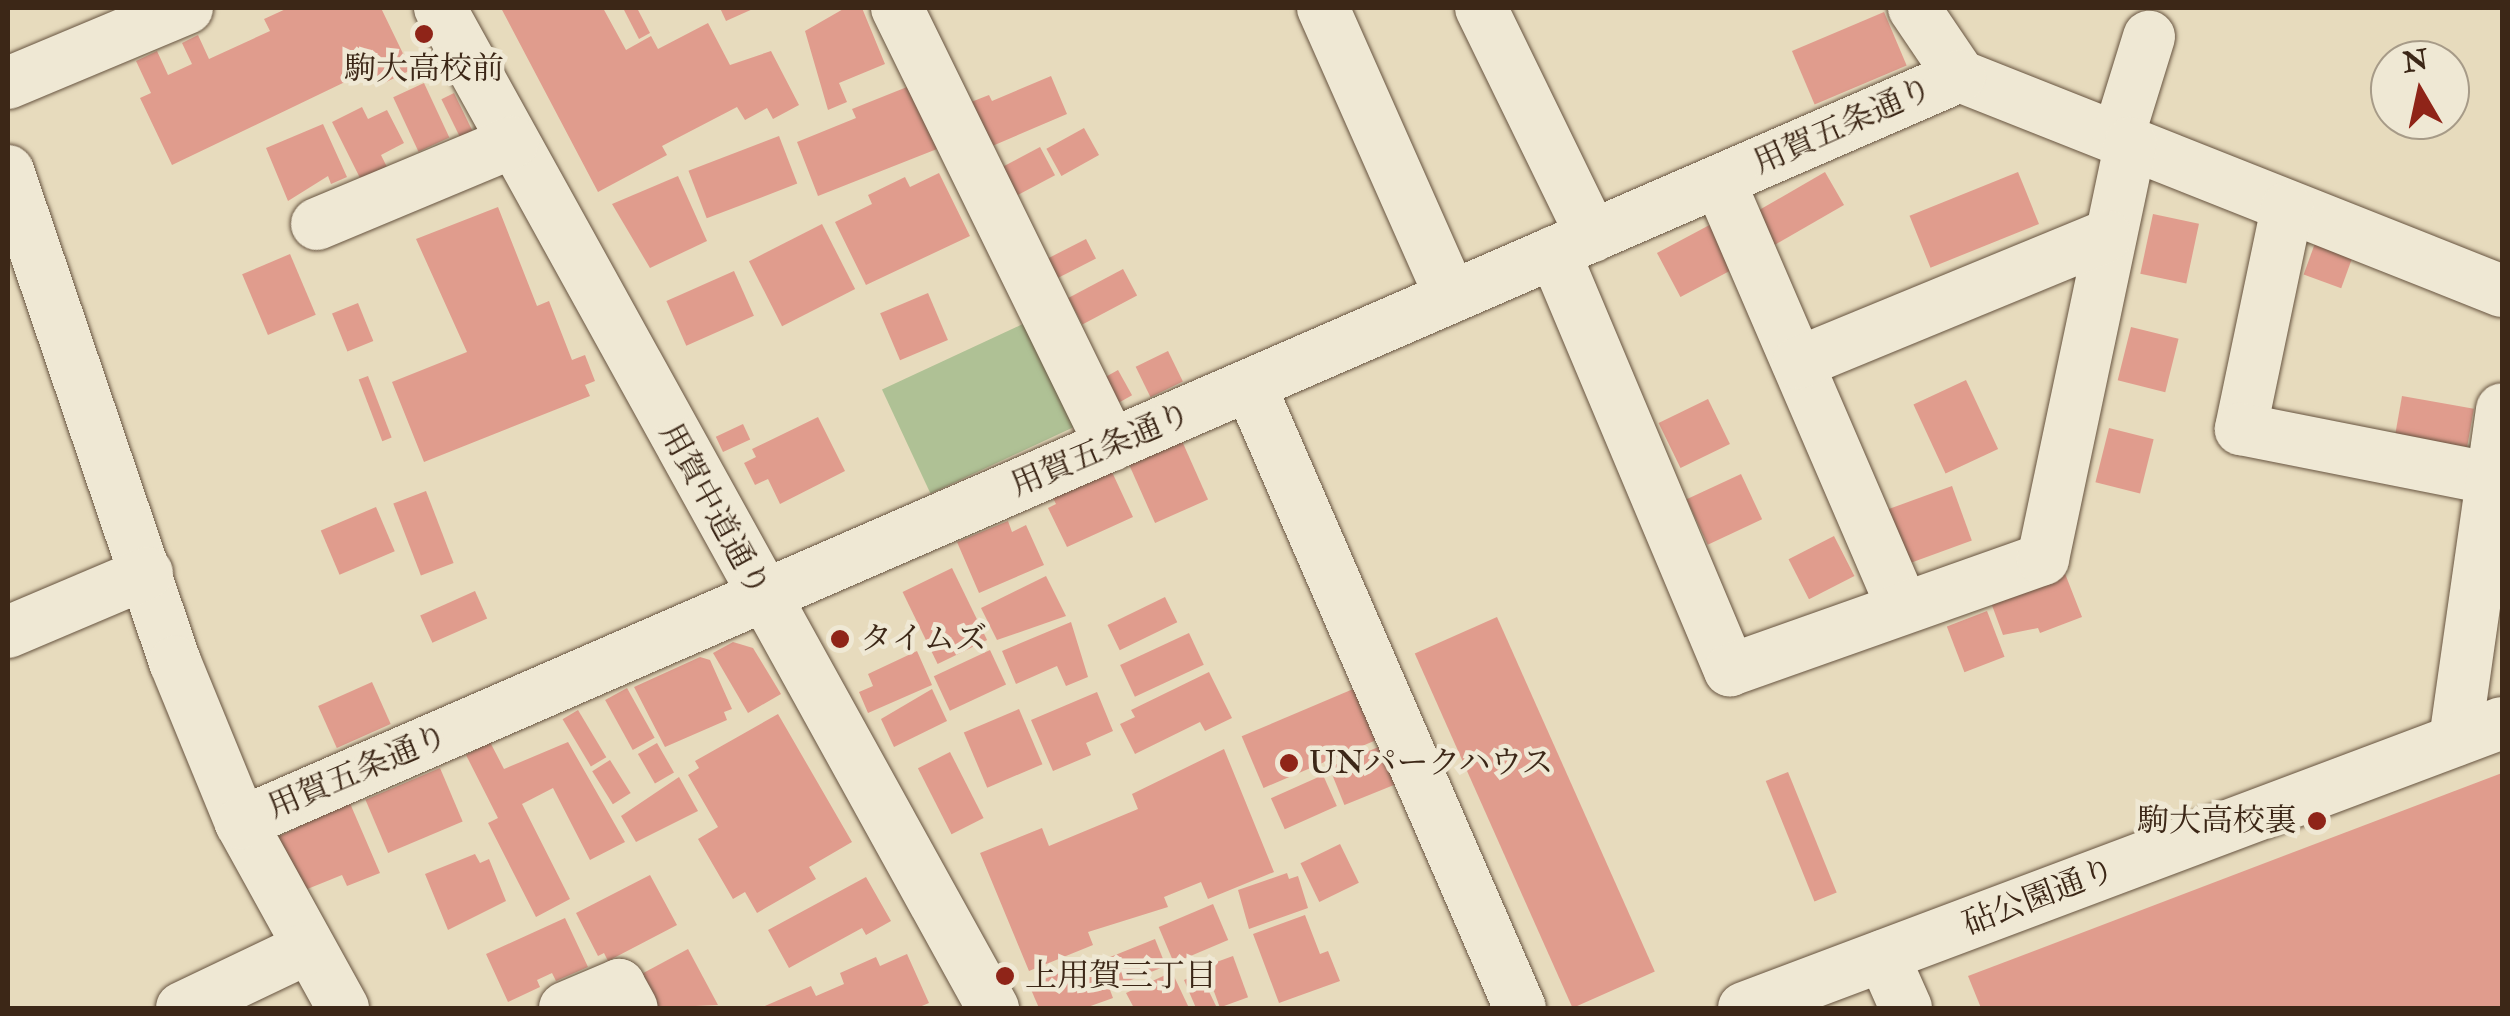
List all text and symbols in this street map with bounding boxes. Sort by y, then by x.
marker: 駒大高校前 [413,23,435,45]
north arrow [2370,40,2470,140]
text: N [2400,43,2431,81]
place label: 駒大高校前 [344,50,504,88]
street label: 用賀五条通り [1747,69,1939,183]
street label: 用賀五条通り [1005,395,1197,505]
street label: 用賀中道通り [651,417,777,603]
place label: タイムズ [860,620,988,658]
marker: タイムズ [829,628,851,650]
street label: 用賀五条通り [262,717,454,827]
place label: UNパークハウス [1309,744,1556,782]
marker: UNパークハウス [1278,752,1300,774]
place label: 駒大高校裏 [2137,802,2297,840]
marker: 駒大高校裏 [2306,810,2328,832]
street label: 砧公園通り [1957,850,2121,944]
place label: 上用賀三丁目 [1025,957,1217,995]
marker: 上用賀三丁目 [994,965,1016,987]

